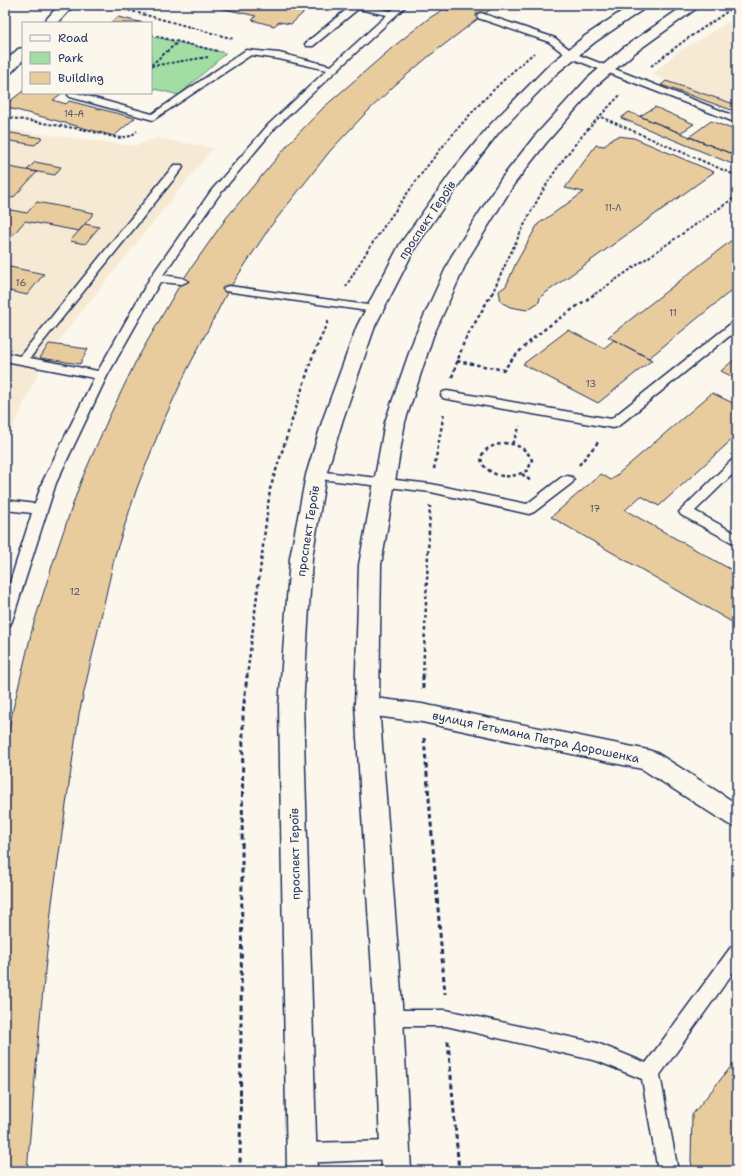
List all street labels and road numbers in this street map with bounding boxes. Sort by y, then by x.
street label: проспект Героїв [395,177,459,263]
street label: проспект Героїв [293,484,323,578]
street label: вулиця Гетьмана Петра Дорошенка [431,707,642,767]
street label: проспект Героїв [286,808,304,900]

